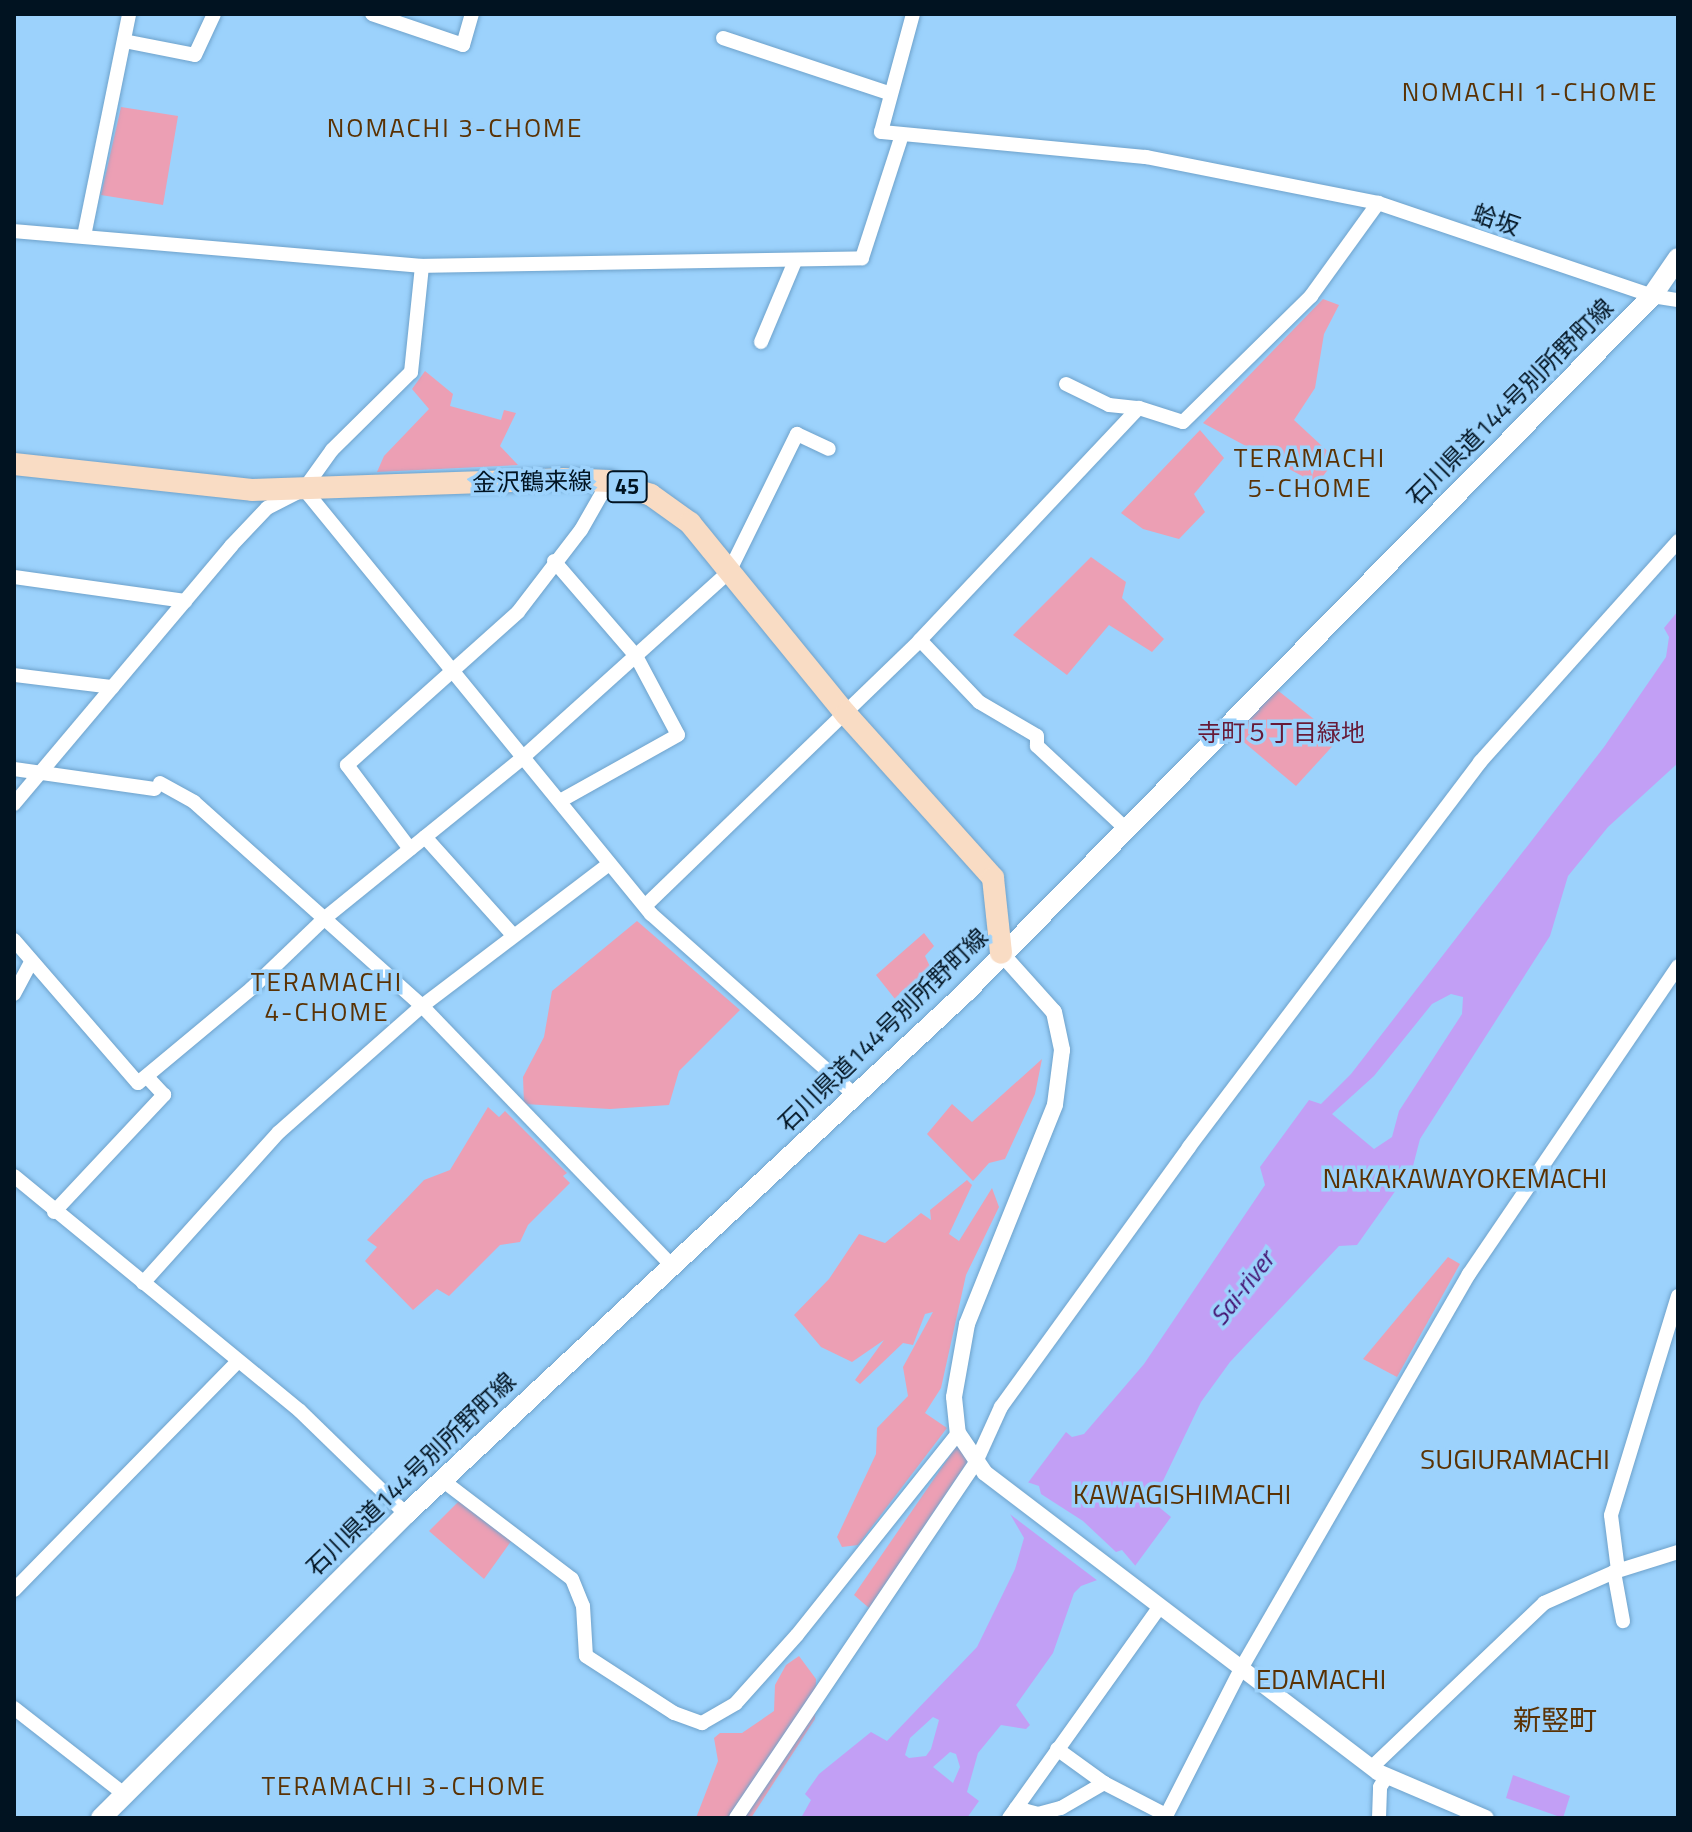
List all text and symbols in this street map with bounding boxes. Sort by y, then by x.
district label: NOMACHI 1-CHOME [1402,76,1658,108]
district label: NOMACHI 3-CHOME [327,112,583,144]
street label: 蛤坂 [1469,199,1523,241]
street label: 石川県道144号別所野町線 [1401,293,1619,511]
district label: TERAMACHI 5-CHOME [1234,442,1386,504]
street label: 金沢鶴来線 [472,467,592,497]
road number: 45 [605,469,649,505]
park label: 寺町５丁目緑地 [1197,719,1365,747]
street label: 石川県道144号別所野町線 [772,922,994,1138]
district label: TERAMACHI 4-CHOME [251,966,403,1028]
district label: NAKAKAWAYOKEMACHI [1306,1161,1624,1195]
water label: Sai-river [1203,1245,1281,1331]
street label: 石川県道144号別所野町線 [300,1366,522,1582]
district label: SUGIURAMACHI [1408,1442,1622,1476]
district label: KAWAGISHIMACHI [1059,1477,1305,1511]
district label: EDAMACHI [1248,1662,1394,1696]
district label: 新竪町 [1513,1703,1597,1737]
district label: TERAMACHI 3-CHOME [261,1770,547,1802]

